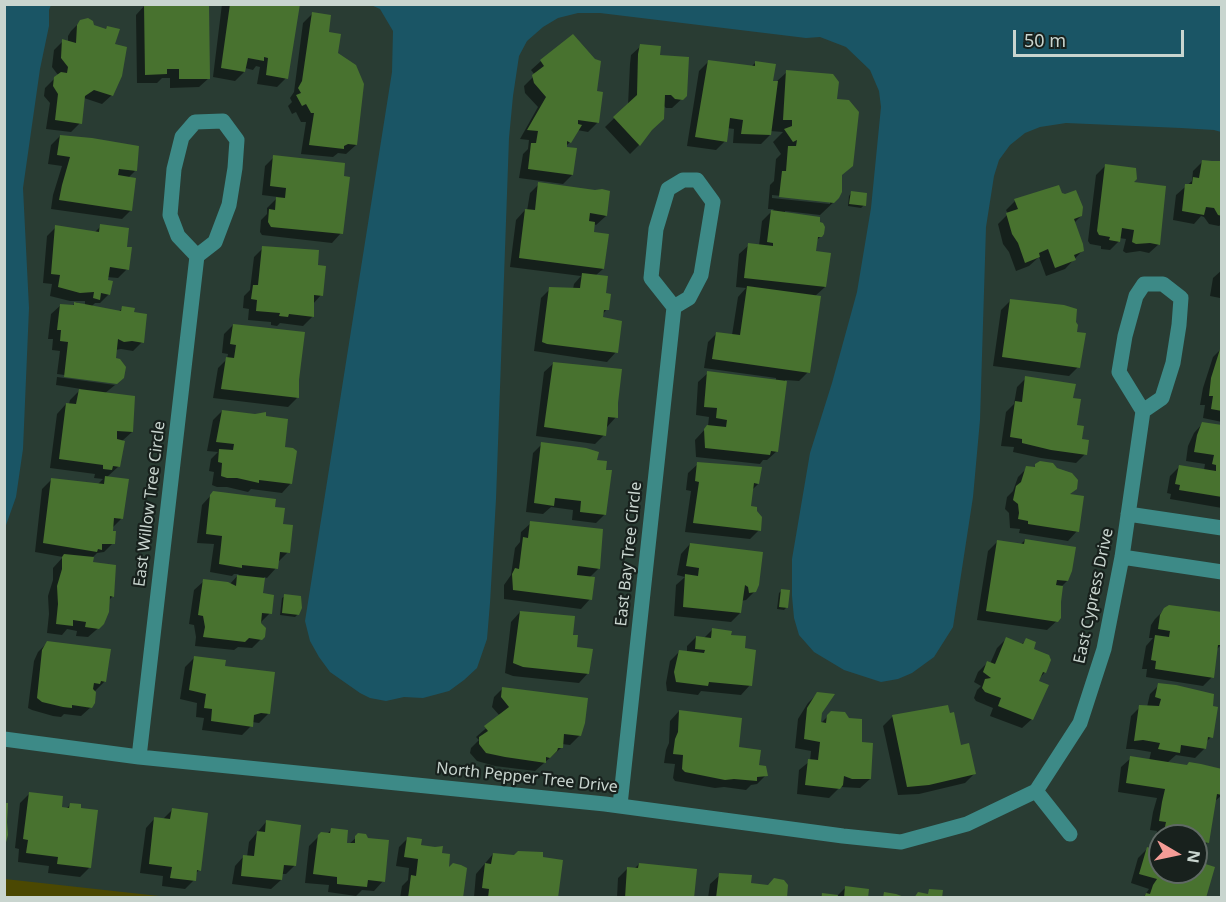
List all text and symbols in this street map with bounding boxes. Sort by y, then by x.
scale bar [1016,18,1187,56]
text: 50 m [1024,28,1066,52]
street label: East Willow Tree Circle [130,420,170,588]
street label: East Bay Tree Circle [612,481,646,627]
street label: East Cypress Drive [1070,527,1118,665]
street label: North Pepper Tree Drive [435,759,619,797]
north arrow [1148,824,1208,884]
text: N [1182,848,1206,865]

